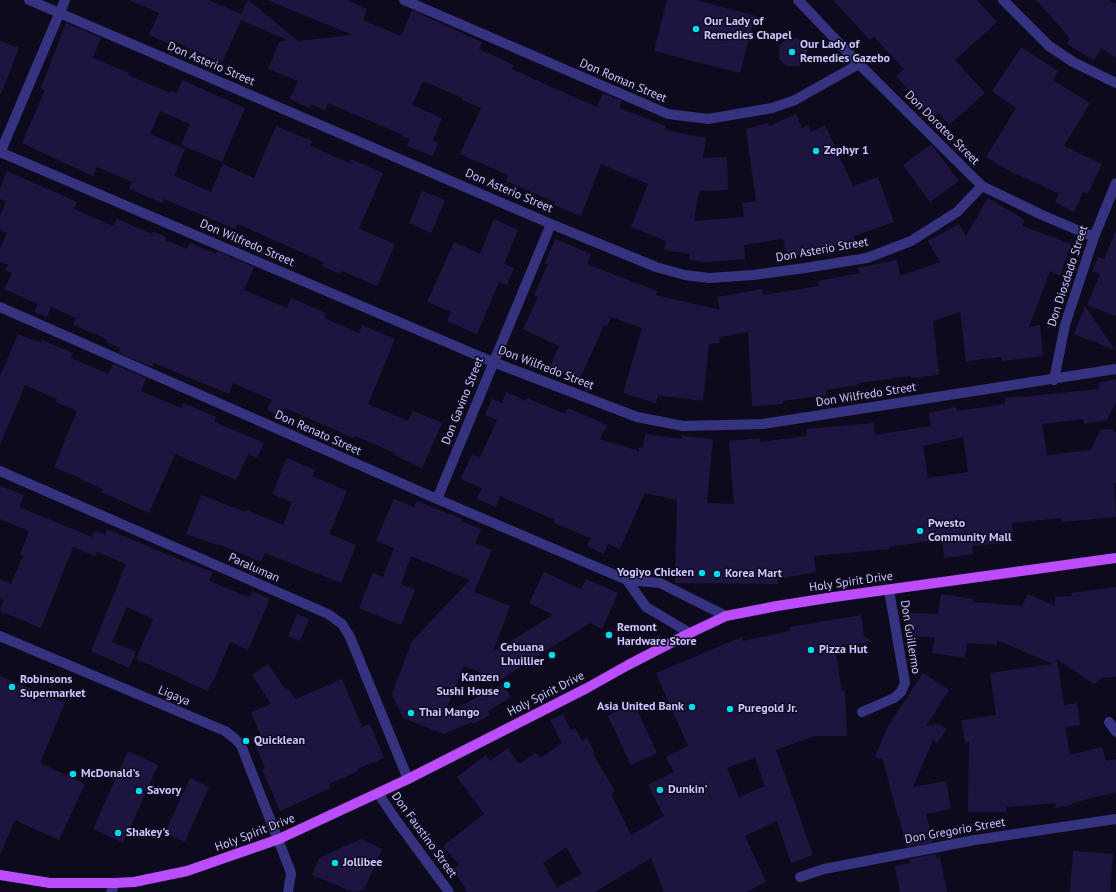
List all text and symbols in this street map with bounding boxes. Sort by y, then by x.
place label: Our Lady of Remedies Chapel [704,15,792,43]
marker: Our Lady of Remedies Chapel [691,24,701,34]
place label: Our Lady of Remedies Gazebo [800,38,890,66]
street label: Don Asterio Street [165,39,257,89]
marker: Our Lady of Remedies Gazebo [787,47,797,57]
street label: Don Roman Street [577,56,669,106]
street label: Don Doroteo Street [902,88,982,168]
place label: Zephyr 1 [824,144,869,158]
marker: Zephyr 1 [811,146,821,156]
street label: Don Asterio Street [463,166,555,216]
street label: Don Wilfredo Street [197,217,297,269]
street label: Don Diosdado Street [1045,223,1091,329]
street label: Don Asterio Street [775,235,869,265]
street label: Don Wilfredo Street [496,343,596,393]
street label: Don Gavino Street [439,355,487,447]
street label: Don Wilfredo Street [815,380,917,410]
street label: Don Renato Street [272,407,364,459]
place label: Pwesto Community Mall [928,517,1012,545]
marker: Pwesto Community Mall [915,526,925,536]
street label: Paraluman [226,550,282,586]
place label: Yogiyo Chicken [617,566,694,580]
place label: Korea Mart [725,567,782,581]
marker: Yogiyo Chicken [697,568,707,578]
marker: Korea Mart [712,569,722,579]
street label: Holy Spirit Drive [808,569,894,595]
street label: Don Guillermo [897,599,923,675]
place label: Remont Hardware Store [617,621,697,649]
marker: Remont Hardware Store [604,630,614,640]
place label: Cebuana Lhuillier [500,641,544,669]
place label: Pizza Hut [819,643,868,657]
marker: Pizza Hut [806,645,816,655]
marker: Cebuana Lhuillier [547,650,557,660]
street label: Holy Spirit Drive [505,668,587,720]
place label: Kanzen Sushi House [436,671,499,699]
place label: Robinsons Supermarket [20,673,85,701]
marker: Kanzen Sushi House [502,680,512,690]
marker: Robinsons Supermarket [7,682,17,692]
street label: Ligaya [156,683,192,709]
place label: Asia United Bank [597,700,684,714]
marker: Asia United Bank [687,702,697,712]
place label: Puregold Jr. [738,702,798,716]
marker: Puregold Jr. [725,704,735,714]
place label: Thai Mango [419,706,480,720]
marker: Thai Mango [406,708,416,718]
place label: Quicklean [254,734,305,748]
marker: Quicklean [241,736,251,746]
place label: McDonald's [81,767,140,781]
marker: McDonald's [68,769,78,779]
place label: Dunkin' [668,783,707,797]
place label: Savory [147,784,181,798]
marker: Dunkin' [655,785,665,795]
marker: Savory [134,786,144,796]
street label: Don Faustino Street [388,790,460,880]
street label: Holy Spirit Drive [213,811,297,855]
street label: Don Gregorio Street [904,815,1006,847]
place label: Shakey's [126,826,169,840]
marker: Shakey's [113,828,123,838]
place label: Jollibee [343,856,382,870]
marker: Jollibee [330,858,340,868]

